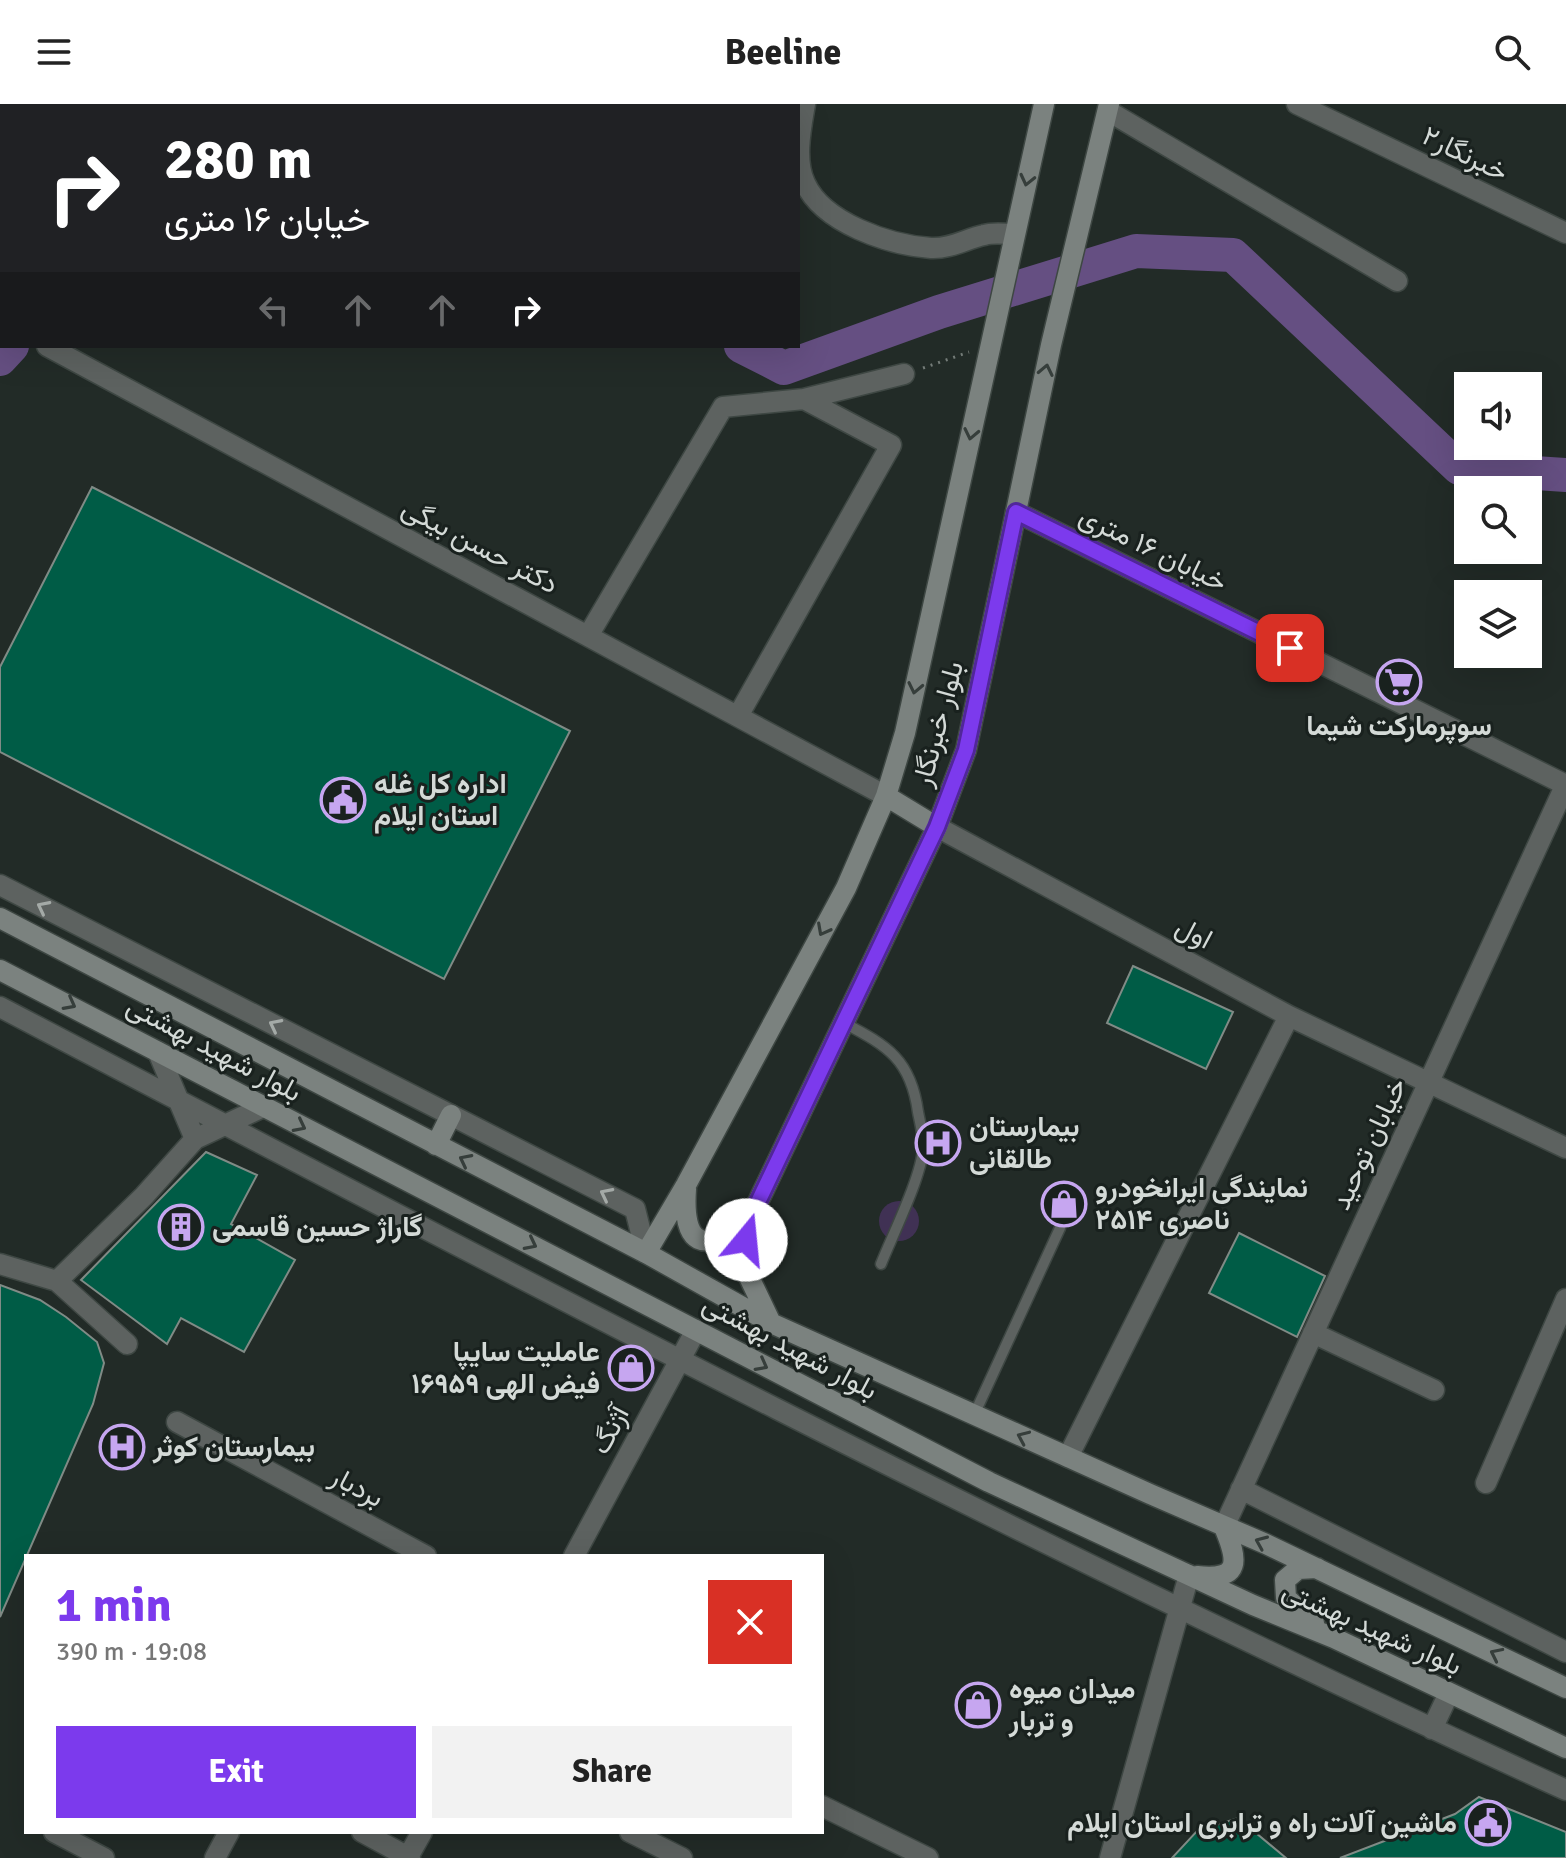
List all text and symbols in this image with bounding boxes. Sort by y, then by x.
icon: menu [32,30,76,74]
text: Beeline [725,30,841,75]
icon: search [1490,30,1534,74]
street label: خبرنگار۲ [1417,119,1513,189]
text: 280 m [164,125,312,194]
icon: right [32,136,136,240]
one-way arrow [1019,173,1036,186]
text: خیابان ۱۶ متری [164,197,370,242]
icon: left [252,288,296,332]
icon: ahead [336,288,380,332]
icon: ahead [420,288,464,332]
icon: right [504,288,548,332]
one-way arrow [1037,364,1054,378]
map controls [1454,372,1542,668]
button: sound [1454,372,1542,460]
one-way arrow [963,427,980,440]
button: search [1454,476,1542,564]
street label: دکتر حسن بیگی [396,491,564,601]
street label: خیابان ۱۶ متری [1073,499,1233,599]
button: layers [1454,580,1542,668]
pin [1256,614,1324,682]
icon: arrive [1268,626,1312,670]
street label: بلوار خبرنگار [905,658,971,791]
supermarket icon: سوپرمارکت شیما [1375,658,1423,706]
one-way arrow [907,680,924,694]
place label: سوپرمارکت شیما [1306,709,1492,745]
place label: اداره کل غله استان ایلام [374,767,507,834]
public building icon: اداره کل غله استان ایلام [319,776,367,824]
one-way arrow [36,901,51,916]
street label: اول [1170,909,1218,957]
one-way arrow [818,921,833,936]
street label: بلوار شهید بهشتی [121,989,307,1109]
one-way arrow [62,995,76,1010]
one-way arrow [268,1019,283,1035]
street label: خیابان توحید [1324,1073,1414,1215]
place label: بیمارستان طالقانی [969,1110,1080,1176]
one-way arrow [291,1116,306,1131]
hospital icon: بیمارستان طالقانی [914,1119,962,1167]
one-way arrow [458,1154,473,1169]
place label: نمایندگی ایرانخودرو ناصری ۲۵۱۴ [1095,1171,1308,1237]
shop icon: نمایندگی ایرانخودرو ناصری ۲۵۱۴ [1040,1180,1088,1228]
one-way arrow [599,1188,614,1204]
position arrow [704,1198,788,1282]
building icon: گاراژ حسین قاسمی [157,1203,205,1251]
place label: گاراژ حسین قاسمی [212,1210,423,1244]
one-way arrow [523,1235,538,1250]
street label: بلوار شهید بهشتی [697,1287,883,1407]
place label: عاملیت سایپا ۱۶۹۵۹ فیض الهی [412,1335,600,1401]
shop icon: عاملیت سایپا ۱۶۹۵۹ فیض الهی [607,1344,655,1392]
one-way arrow [753,1355,767,1371]
street label: آژنگ [583,1398,638,1460]
hospital icon: بیمارستان کوثر [98,1423,146,1471]
place label: بیمارستان کوثر [152,1430,315,1464]
one-way arrow [1017,1431,1032,1447]
street label: بردبار [324,1459,389,1515]
one-way arrow [1255,1536,1269,1552]
street label: بلوار شهید بهشتی [1277,1573,1467,1683]
text: 1 min [56,1576,172,1635]
button: close [708,1580,792,1664]
text: 390 m · 19:08 [56,1636,207,1668]
one-way arrow [1489,1648,1504,1664]
place label: میدان میوه و تربار [1008,1672,1136,1738]
shop icon: میدان میوه و تربار [954,1681,1002,1729]
button: Exit [56,1726,416,1818]
button: Share [432,1726,792,1818]
public building icon: ماشین آلات راه و ترابری استان ایلام [1464,1799,1512,1847]
place label: ماشین آلات راه و ترابری استان ایلام [1067,1806,1457,1841]

